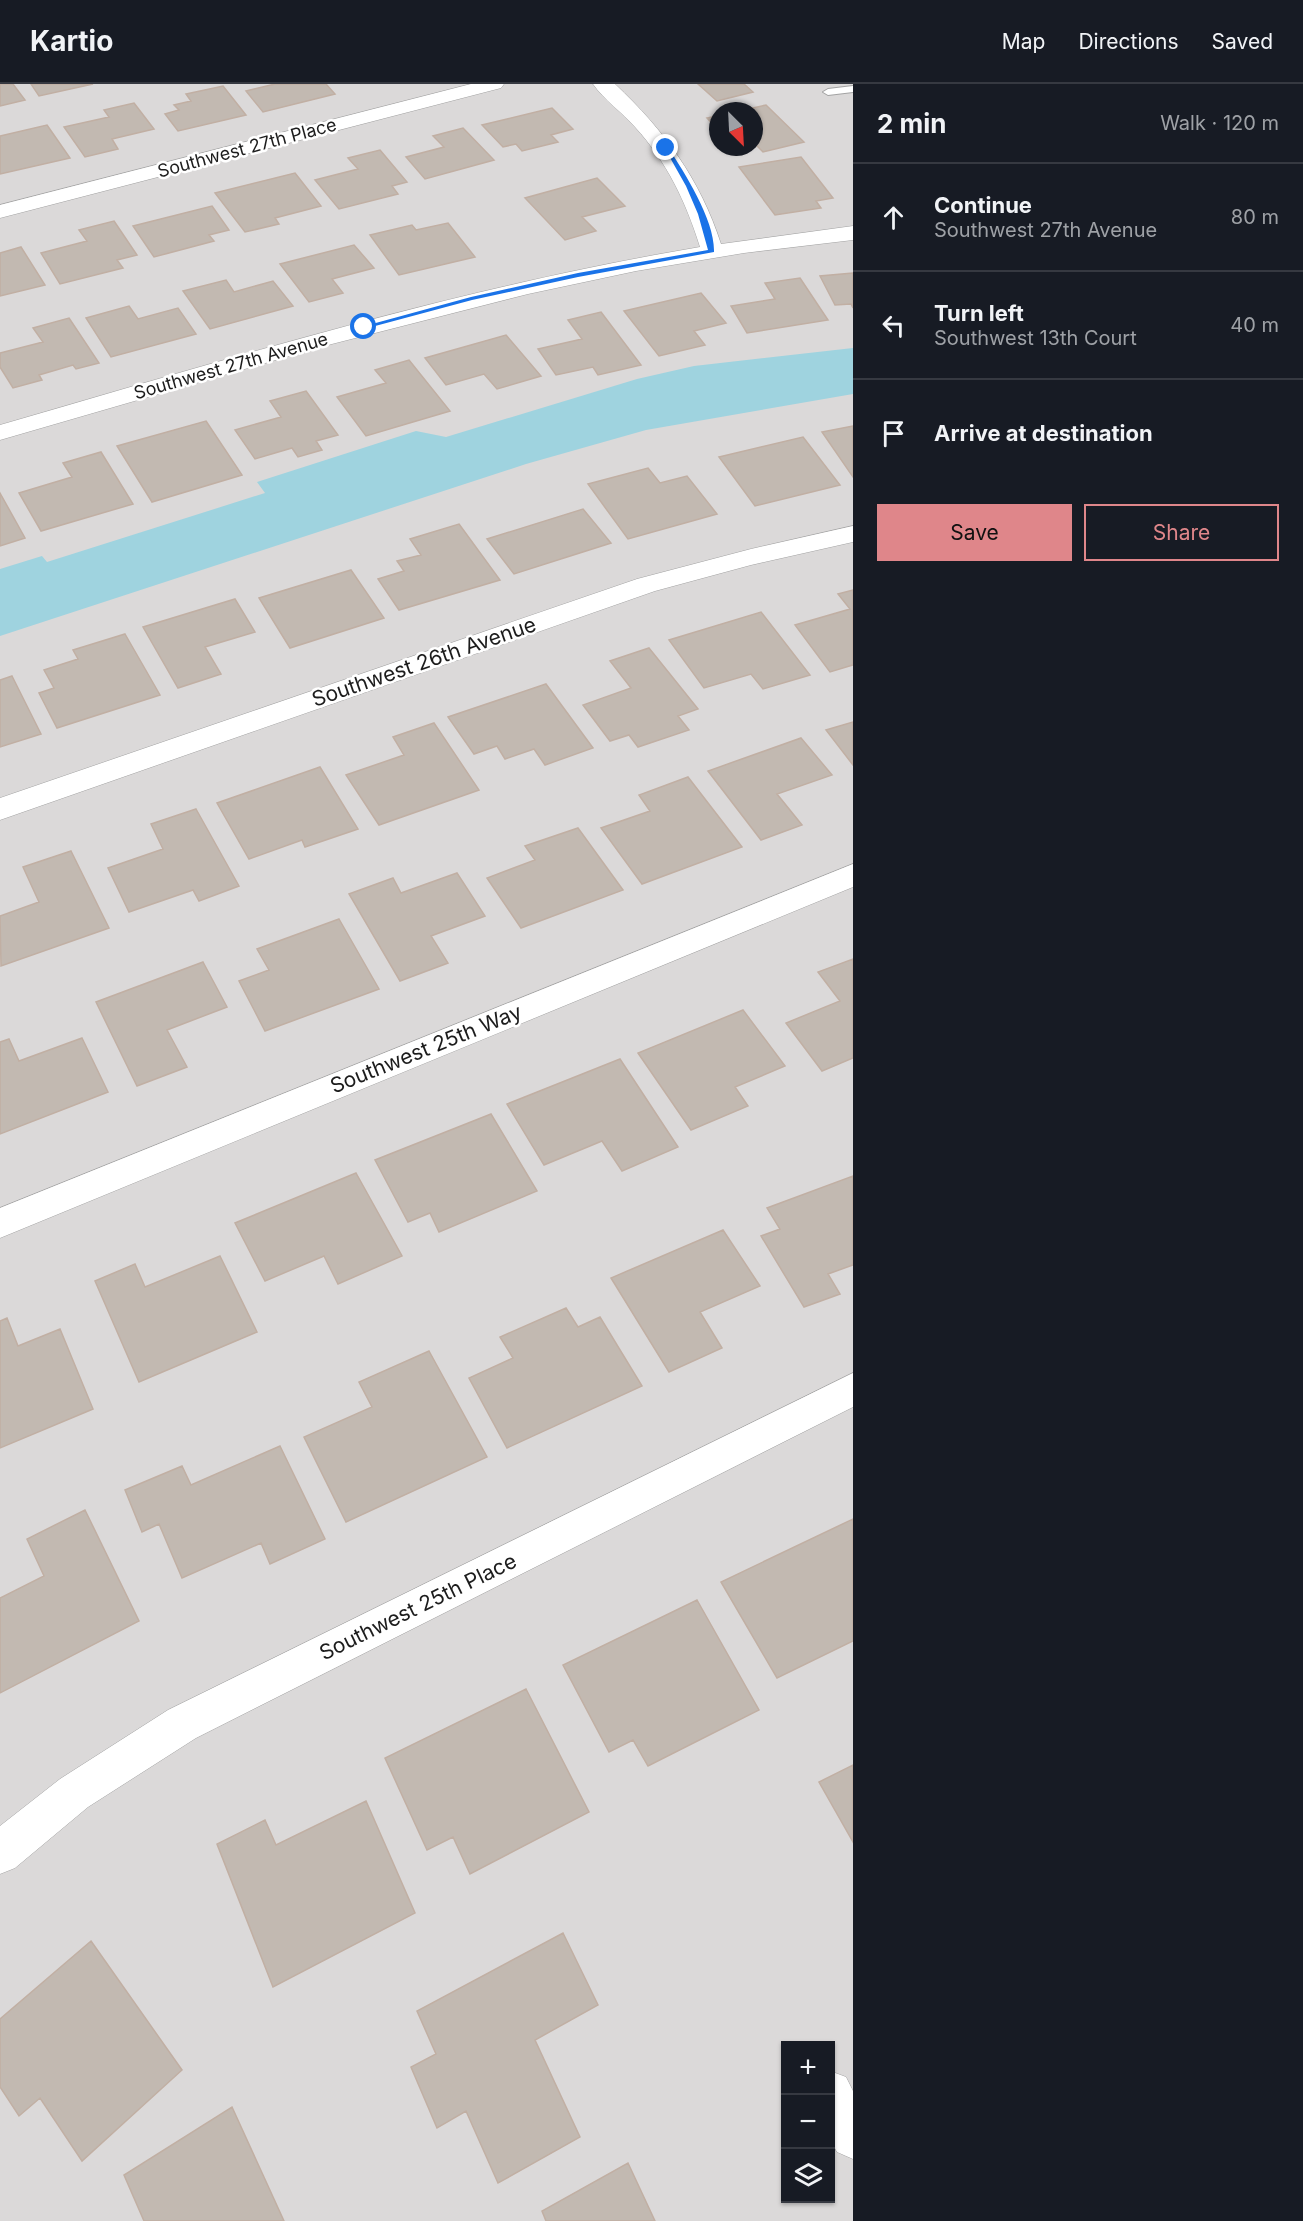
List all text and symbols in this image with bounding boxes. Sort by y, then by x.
text: Kartio [30,24,113,58]
text: Map [1002,29,1045,54]
text: Directions [1078,29,1179,54]
text: Saved [1212,29,1273,54]
north arrow [709,102,763,156]
text: 2 min [877,108,947,139]
text: Walk · 120 m [1160,111,1279,135]
street label: Southwest 27th Place [155,114,339,182]
route end [652,134,678,160]
text: Continue [934,192,1032,218]
icon: ahead [877,201,910,234]
text: 80 m [1231,205,1279,229]
text: Southwest 27th Avenue [934,218,1157,242]
text: Turn left [934,300,1024,326]
icon: left [877,309,910,342]
route start [350,313,376,339]
text: 40 m [1230,313,1279,337]
text: Southwest 13th Court [934,326,1137,350]
street label: Southwest 27th Avenue [131,328,330,403]
icon: arrive [877,417,910,450]
text: Arrive at destination [934,420,1153,446]
button: Save [877,504,1072,561]
button: Share [1084,504,1279,561]
street label: Southwest 26th Avenue [308,611,539,712]
street label: Southwest 25th Way [326,999,525,1098]
street label: Southwest 25th Place [315,1548,520,1665]
map controls [781,2041,835,2203]
button: + [781,2041,835,2095]
button: − [781,2095,835,2149]
button: layers [781,2149,835,2203]

